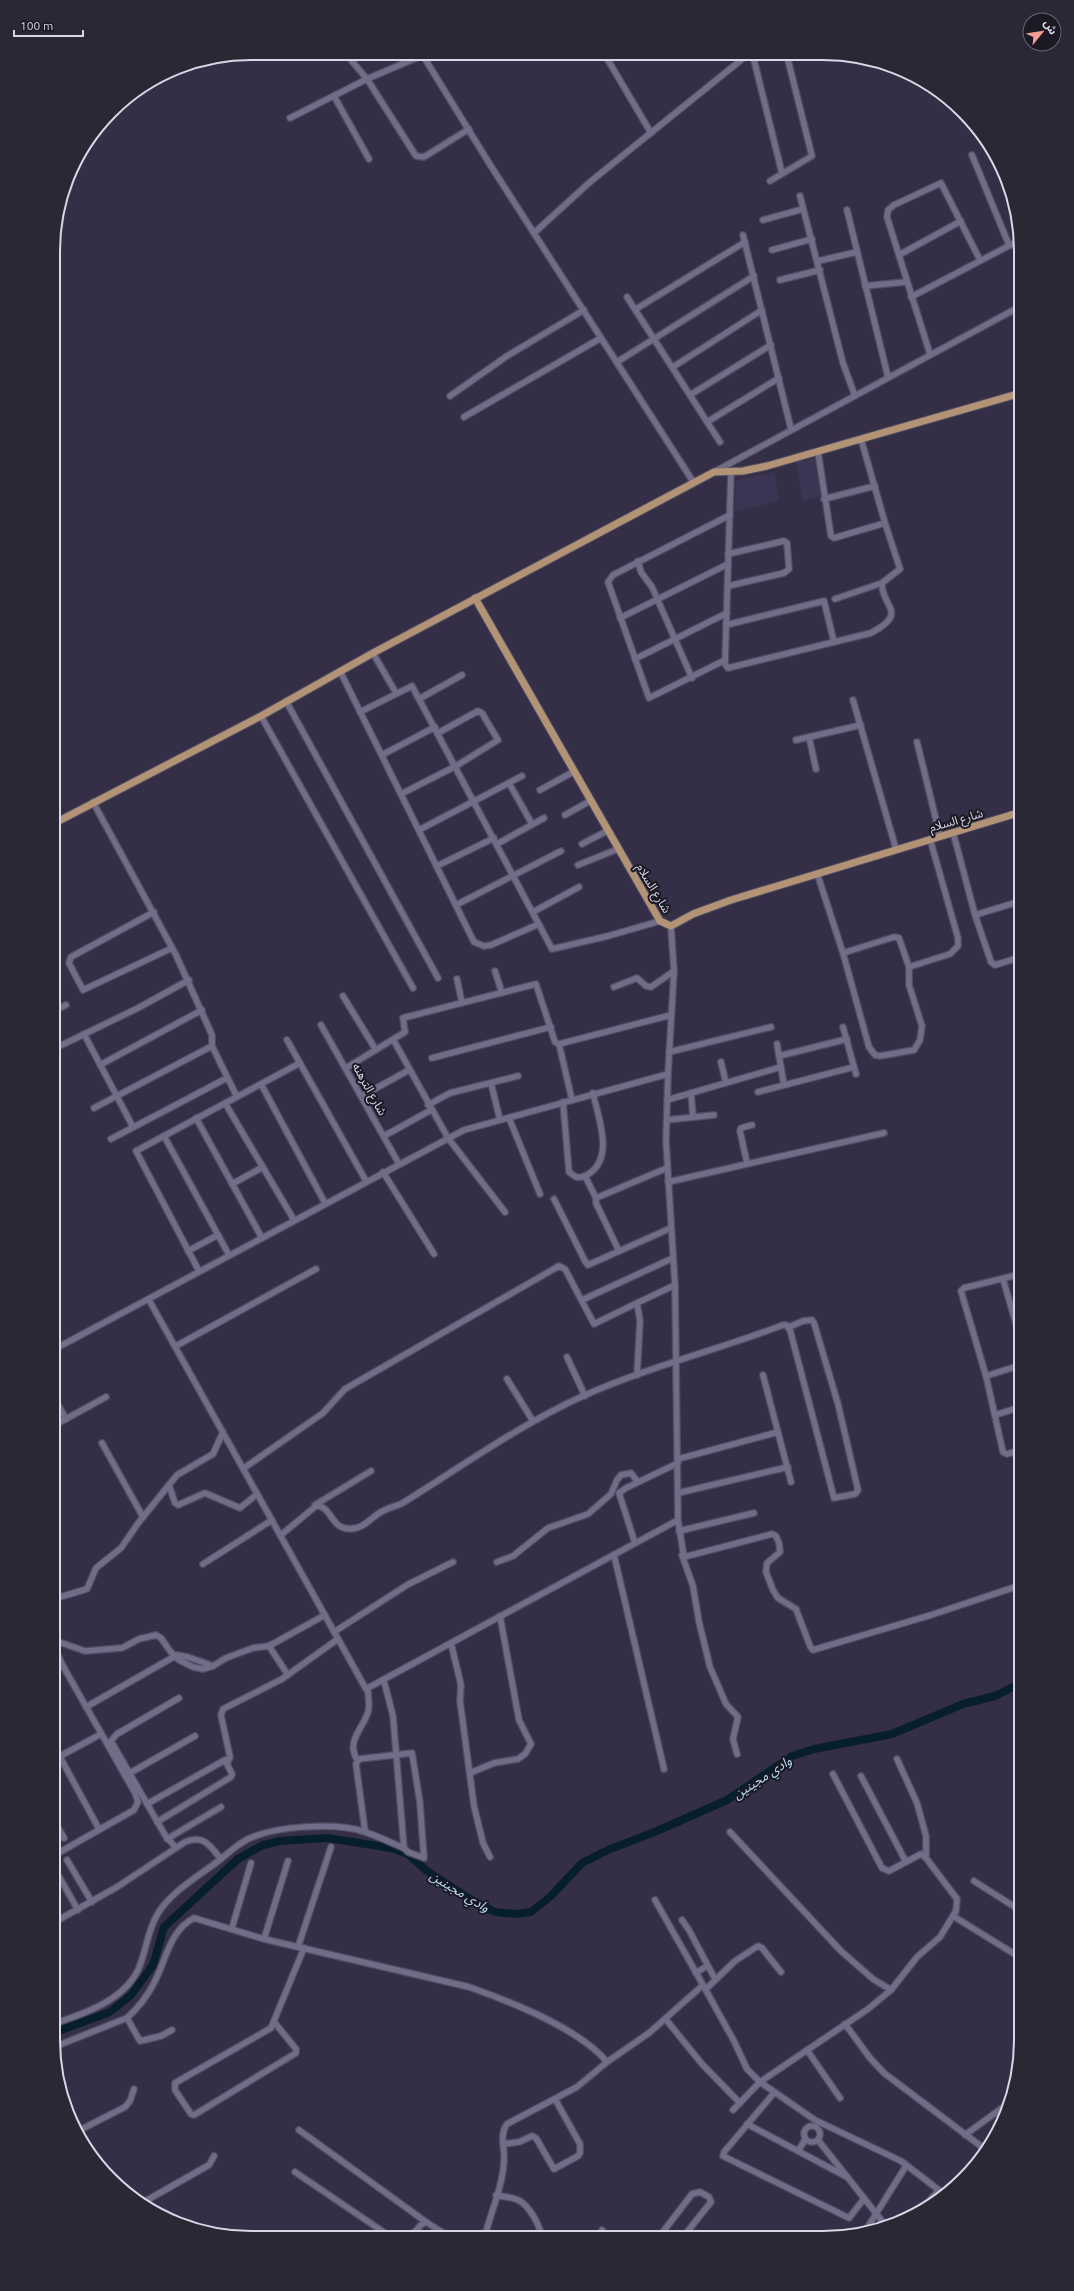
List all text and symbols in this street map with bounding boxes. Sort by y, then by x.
scale bar [14,12,83,38]
north arrow [1022,12,1062,52]
text: ش [1041,17,1060,37]
text: 100 m [20,19,53,32]
street label: شارع السلام [928,806,985,837]
street label: شارع السلام [632,861,674,917]
street label: شارع الترهنه [348,1061,390,1119]
water label: وادي مجينين [730,1753,796,1804]
water label: وادي مجينين [426,1868,492,1918]

